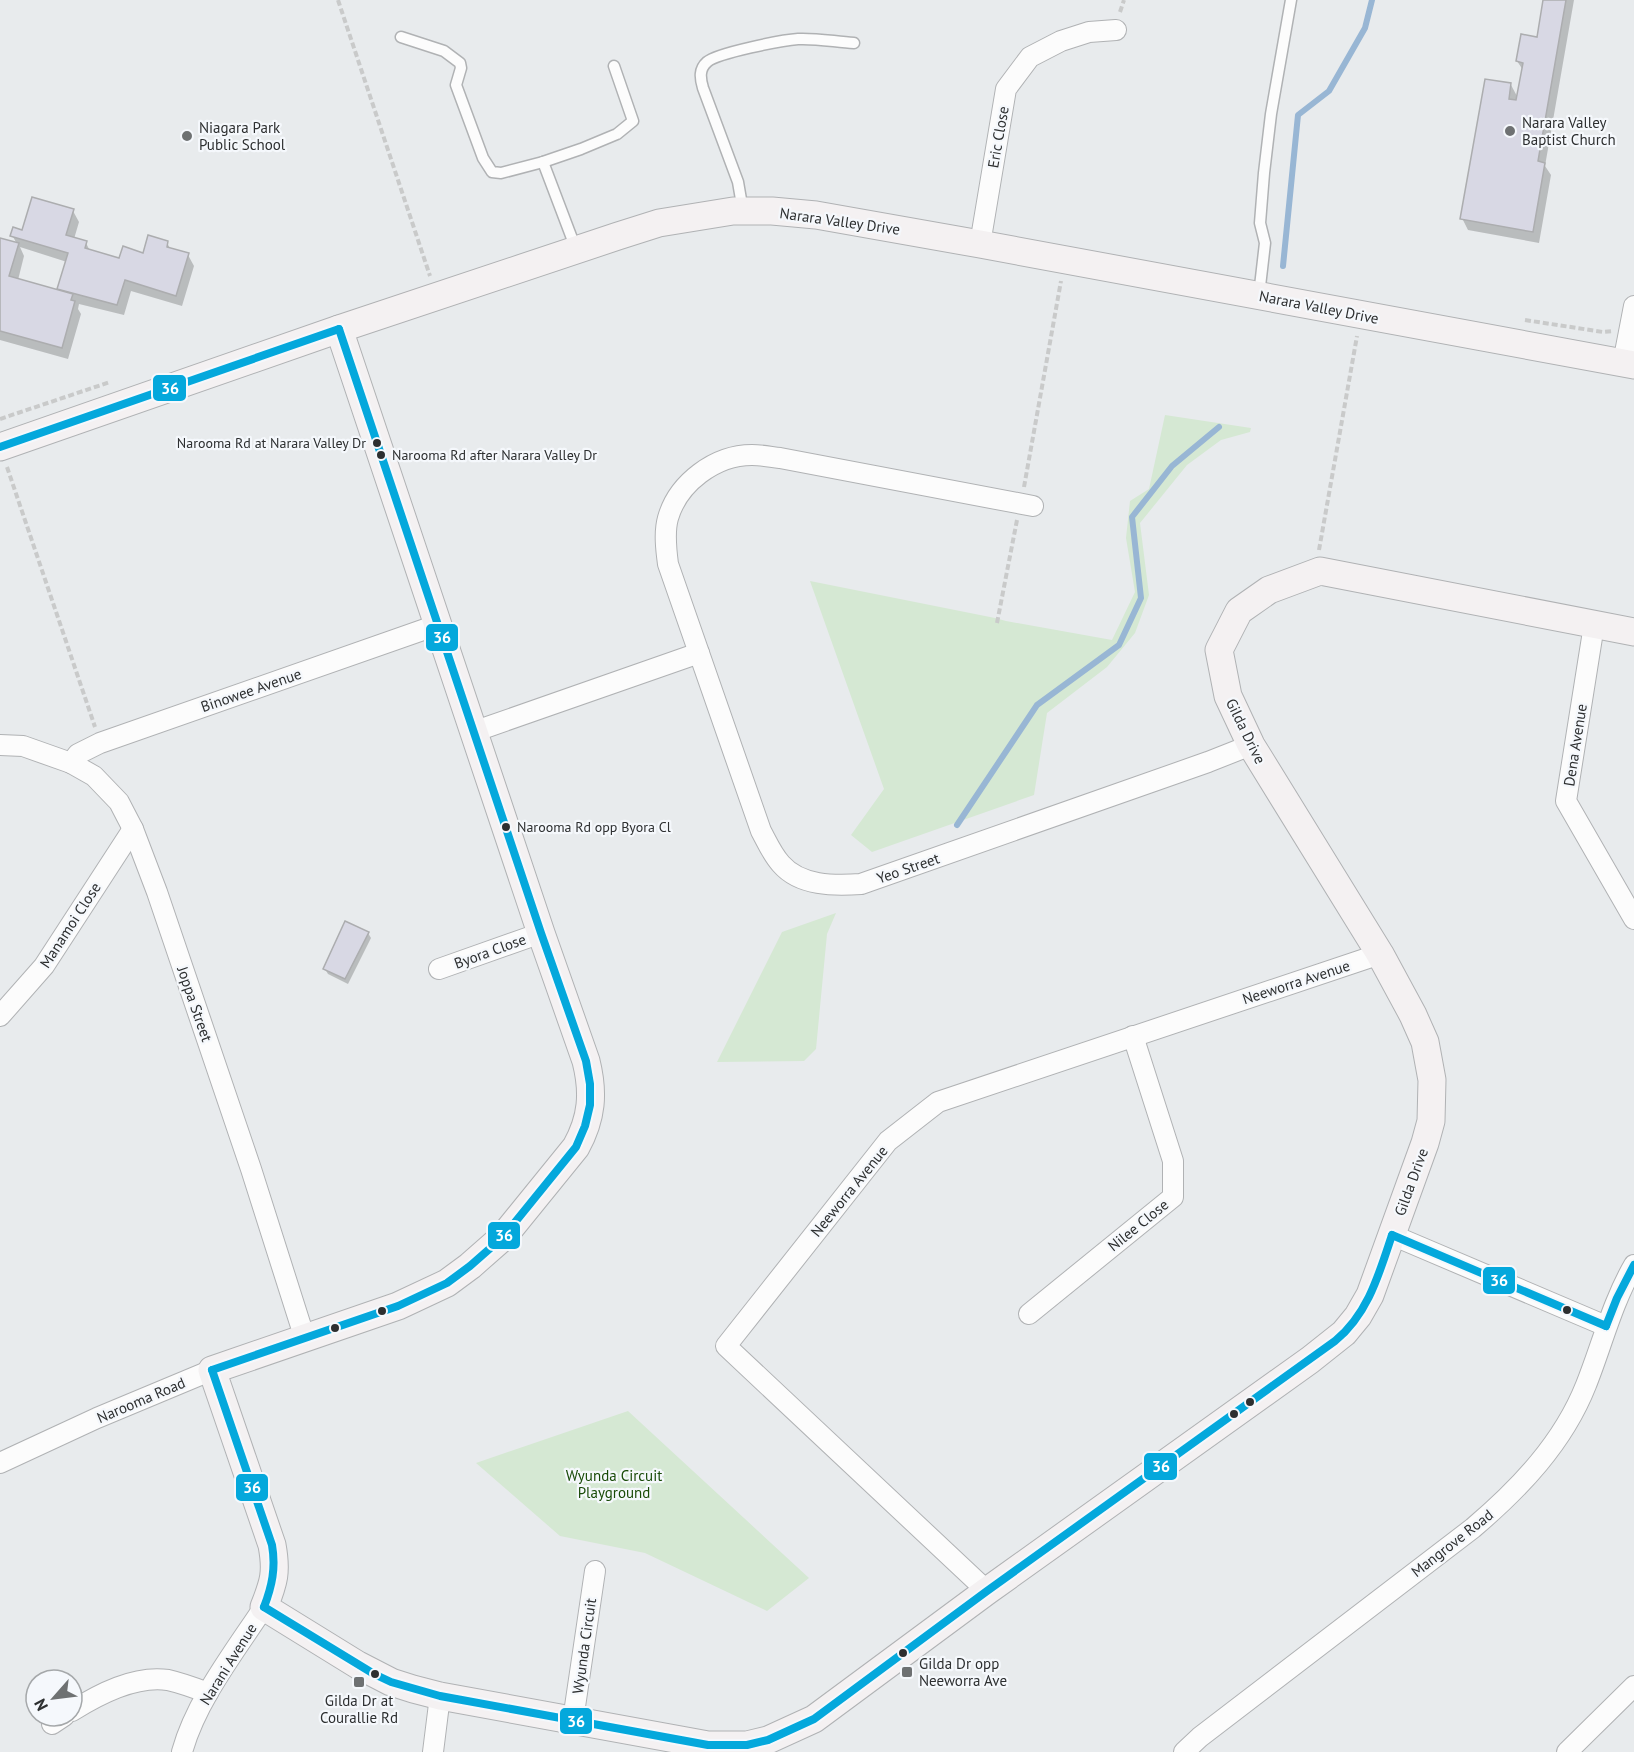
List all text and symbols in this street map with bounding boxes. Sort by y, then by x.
street label: Eric Close [983,105,1013,169]
place label: Narara Valley Baptist Church [1522,113,1616,149]
place label: Niagara Park Public School [199,118,286,154]
marker: Narara Valley Baptist Church [1503,124,1517,138]
marker: Niagara Park Public School [180,129,194,143]
street label: Narara Valley Drive [779,203,901,239]
street label: Narara Valley Drive [1258,286,1380,328]
line badge: 36 [152,374,187,402]
text: 36 [161,378,179,398]
place label: Narooma Rd at Narara Valley Dr [177,434,366,452]
marker: Narooma Rd at Narara Valley Dr [371,437,383,449]
place label: Narooma Rd after Narara Valley Dr [392,446,597,464]
marker: Narooma Rd after Narara Valley Dr [375,449,387,461]
line badge: 36 [425,623,459,652]
text: 36 [433,627,451,647]
street label: Binowee Avenue [198,664,304,716]
street label: Gilda Drive [1222,695,1270,767]
street label: Dena Avenue [1559,702,1591,788]
place label: Narooma Rd opp Byora Cl [517,818,671,836]
marker: Narooma Rd opp Byora Cl [500,821,512,833]
street label: Yeo Street [874,848,942,888]
street label: Manamoi Close [35,879,105,971]
street label: Byora Close [451,929,529,973]
street label: Neeworra Avenue [1240,956,1352,1008]
street label: Joppa Street [173,963,217,1044]
street label: Neeworra Avenue [806,1142,892,1240]
street label: Gilda Drive [1390,1146,1432,1218]
street label: Nilee Close [1104,1195,1172,1255]
line badge: 36 [487,1221,521,1250]
text: 36 [495,1225,513,1245]
line badge: 36 [1482,1266,1516,1295]
text: 36 [1490,1270,1508,1290]
unlabelled marker [1561,1304,1573,1316]
unlabelled marker [376,1305,388,1317]
unlabelled marker [329,1322,341,1334]
street label: Narooma Road [94,1373,188,1427]
unlabelled marker [1244,1396,1256,1408]
unlabelled marker [1228,1408,1240,1420]
line badge: 36 [1143,1452,1178,1481]
text: 36 [1152,1456,1170,1476]
park label: Wyunda Circuit Playground [566,1466,662,1502]
line badge: 36 [235,1473,269,1502]
text: 36 [243,1477,261,1497]
street label: Mangrove Road [1407,1505,1497,1581]
street label: Wyunda Circuit [568,1597,600,1695]
street label: Narani Avenue [195,1620,261,1708]
unlabelled marker [897,1647,909,1659]
place label: Gilda Dr opp Neeworra Ave [919,1654,1007,1690]
marker: Gilda Dr opp Neeworra Ave [900,1665,914,1679]
north arrow [24,1668,84,1728]
unlabelled marker [369,1668,381,1680]
marker: Gilda Dr at Courallie Rd [352,1675,366,1689]
place label: Gilda Dr at Courallie Rd [320,1691,398,1727]
text: N [29,1696,52,1714]
line badge: 36 [559,1707,593,1735]
text: 36 [567,1711,585,1731]

